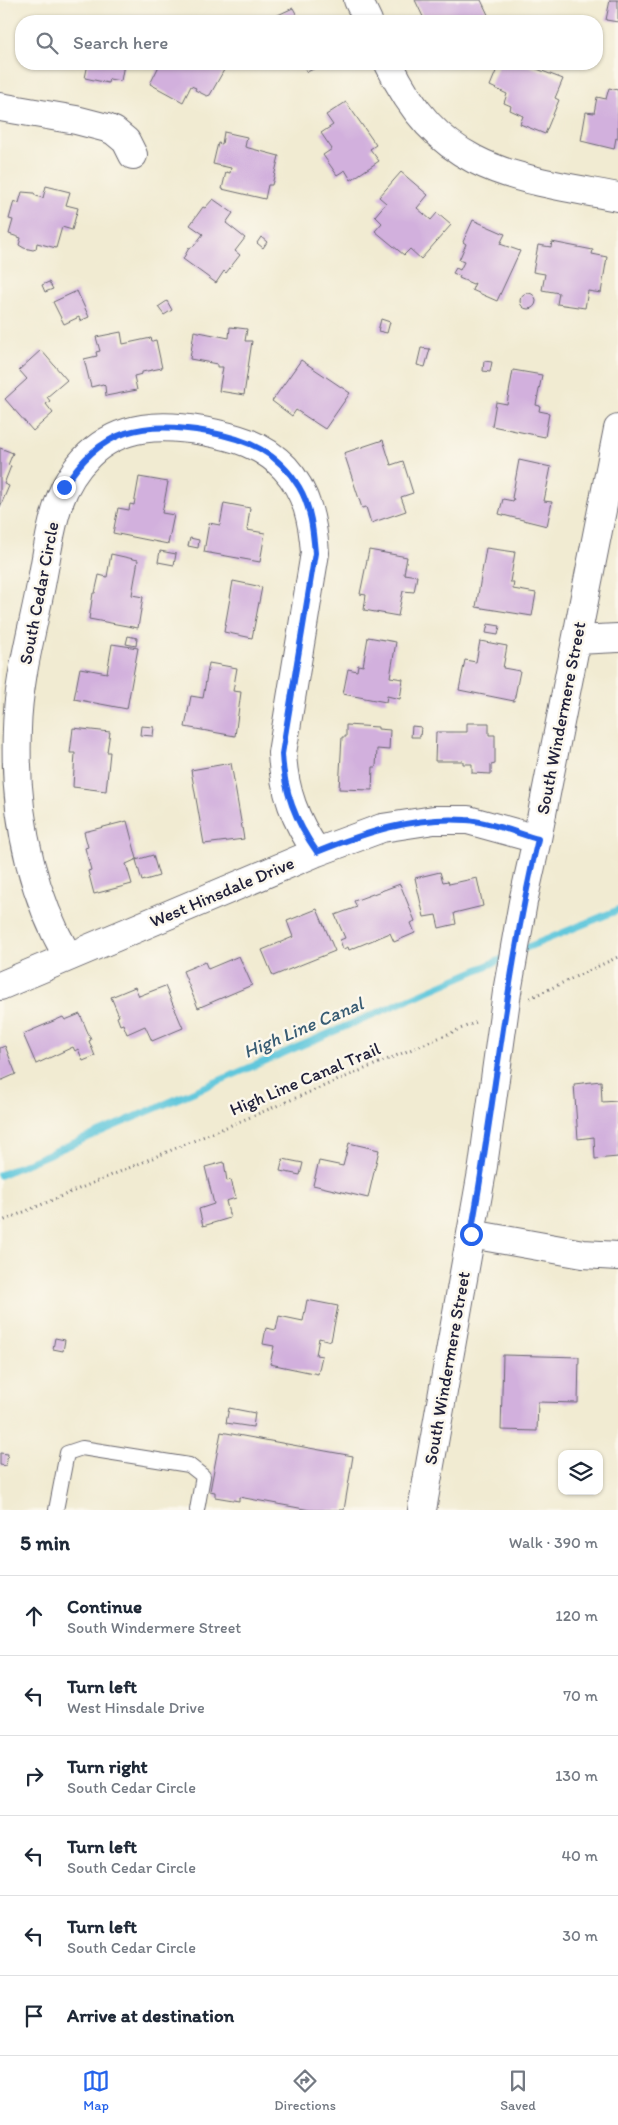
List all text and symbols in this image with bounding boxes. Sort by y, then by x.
search box [15,15,603,70]
icon: search [33,29,61,57]
text: Search here [73,31,168,54]
route end [53,476,76,499]
street label: South Cedar Circle [14,520,64,666]
street label: South Windermere Street [531,619,591,816]
street label: West Hinsdale Drive [146,852,298,932]
water label: High Line Canal [240,991,368,1063]
street label: High Line Canal Trail [226,1037,384,1121]
route start [460,1223,483,1246]
street label: South Windermere Street [419,1269,475,1466]
map controls [558,1450,603,1495]
button: layers [558,1450,603,1495]
text: 5 min [20,1530,70,1555]
text: Walk · 390 m [509,1533,598,1552]
text: Continue [67,1595,142,1618]
icon: ahead [20,1602,48,1630]
text: 120 m [555,1606,598,1625]
text: South Windermere Street [67,1618,241,1637]
text: Turn left [67,1675,137,1698]
icon: left [20,1682,48,1710]
text: 70 m [563,1686,598,1705]
text: West Hinsdale Drive [67,1698,205,1717]
text: Turn right [67,1755,148,1778]
icon: right [20,1762,48,1790]
text: 130 m [555,1766,598,1785]
text: South Cedar Circle [67,1778,196,1797]
text: Turn left [67,1835,137,1858]
icon: left [20,1842,48,1870]
text: 40 m [561,1846,598,1865]
text: South Cedar Circle [67,1858,196,1877]
text: Turn left [67,1915,137,1938]
icon: left [20,1922,48,1950]
text: 30 m [562,1926,598,1945]
text: South Cedar Circle [67,1938,196,1957]
icon: arrive [20,2002,48,2030]
text: Arrive at destination [67,2004,234,2027]
tab: Map [82,2067,110,2114]
tab: Directions [274,2067,336,2114]
tab: Saved [500,2067,536,2114]

